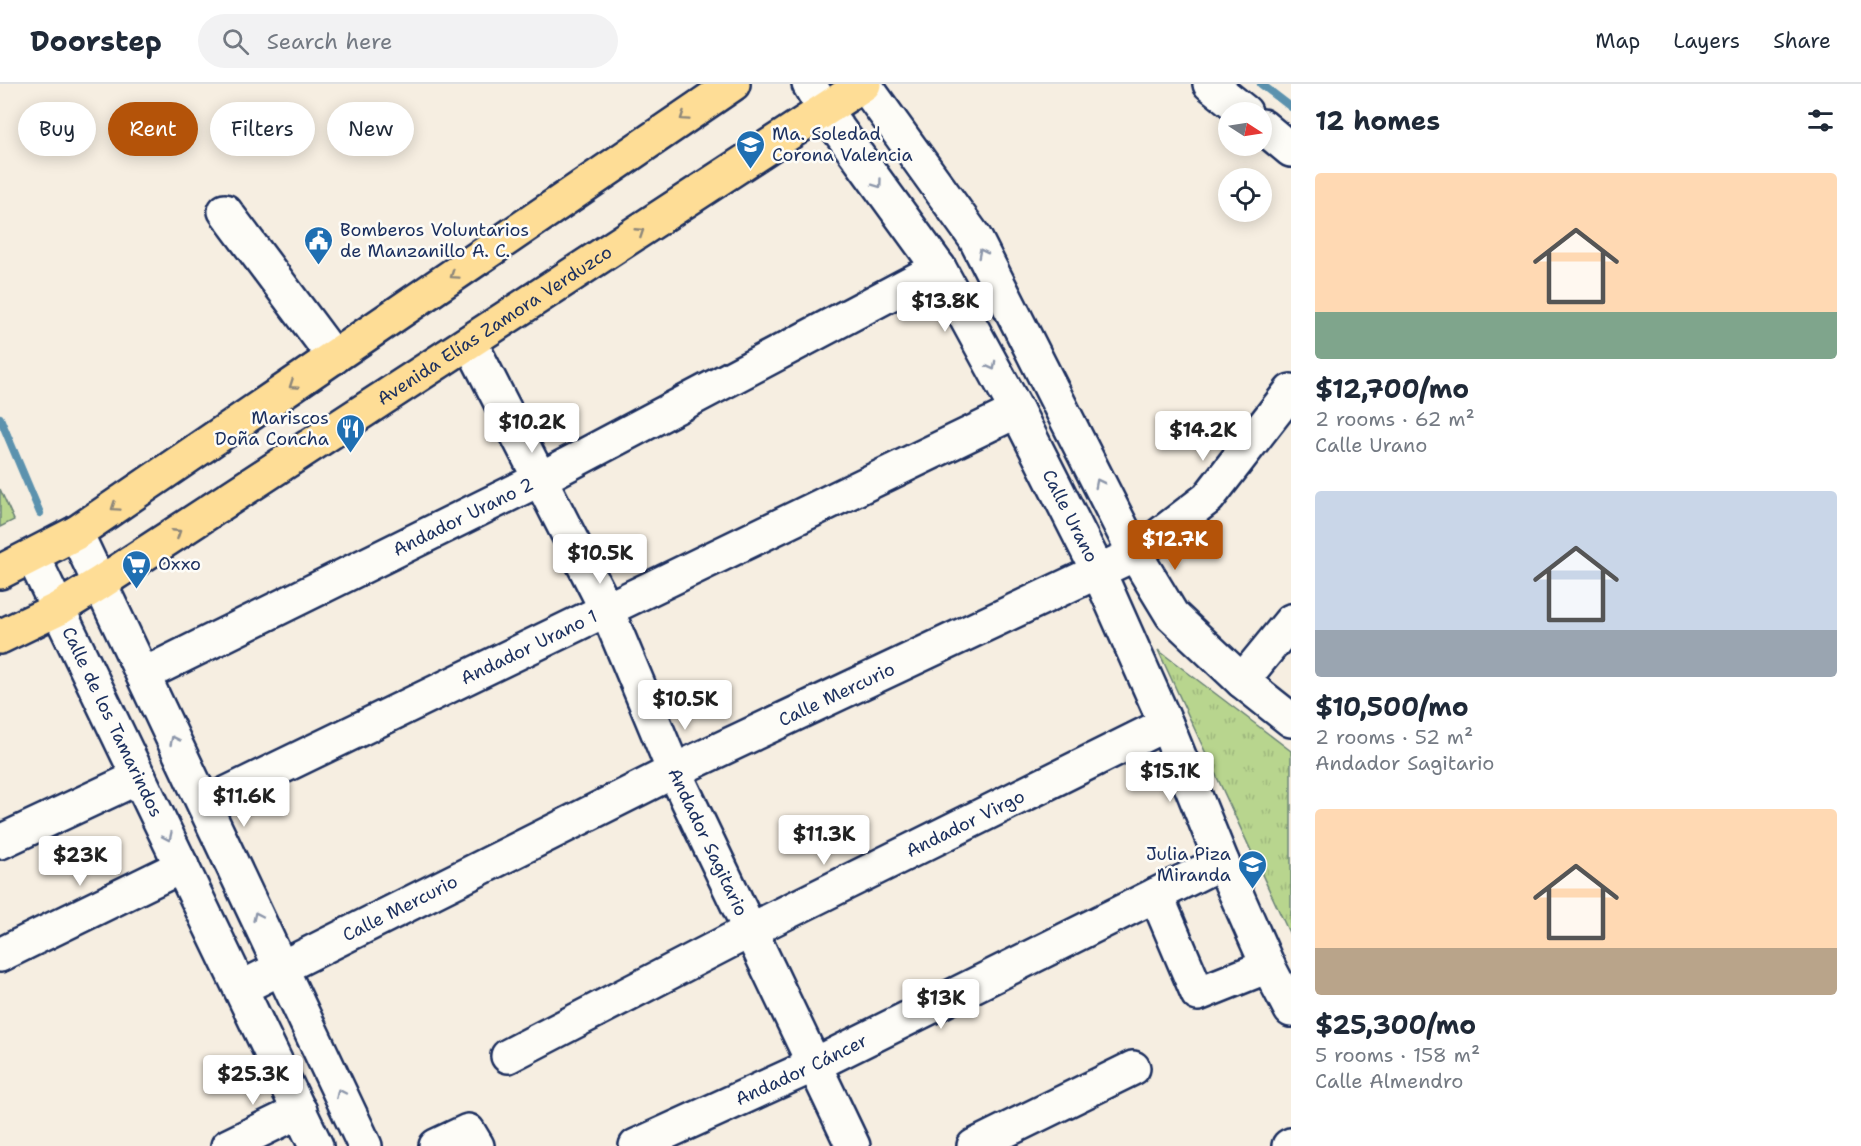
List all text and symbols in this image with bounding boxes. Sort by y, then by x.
search box [198,14,618,68]
text: Doorstep [30,22,162,60]
icon: search [219,25,252,58]
text: Search here [267,27,393,56]
text: Map [1595,27,1640,55]
text: Layers [1673,27,1740,55]
text: Share [1773,27,1831,55]
chip: Buy [18,102,96,156]
chip: Rent [108,102,198,156]
chip: Filters [210,102,315,156]
chip: New [327,102,414,156]
north arrow [1218,102,1272,156]
map controls [1218,102,1272,222]
text: 12 homes [1315,103,1440,138]
icon: filters [1804,104,1837,137]
one-way arrow [680,110,691,121]
place label: Ma. Soledad Corona Valencia [772,122,913,167]
school or university icon: Ma. Soledad Corona Valencia [735,128,767,170]
button: locate [1218,168,1272,222]
one-way arrow [871,177,882,188]
icon: home [1522,212,1630,320]
place label: Bomberos Voluntarios de Manzanillo A. C. [340,218,529,263]
public building icon: Bomberos Voluntarios de Manzanillo A. C. [303,224,335,266]
one-way arrow [633,228,644,239]
street label: Avenida Elías Zamora Verduzco [372,240,617,411]
one-way arrow [978,249,989,259]
one-way arrow [450,267,460,279]
pin: $13.8K [896,282,994,333]
text: $13.8K [911,288,979,314]
one-way arrow [985,360,996,371]
text: $12,700/mo [1315,371,1469,406]
one-way arrow [289,378,300,389]
pin: $10.2K [483,403,581,454]
place label: Mariscos Doña Concha [215,406,329,451]
text: 2 rooms · 62 m² [1315,406,1475,432]
text: $10.2K [498,409,566,435]
pin: $14.2K [1154,411,1252,462]
restaurant icon: Mariscos Doña Concha [334,412,366,454]
text: $14.2K [1169,417,1237,443]
text: Calle Urano [1315,432,1427,458]
street label: Calle Urano [1037,465,1104,567]
street label: Andador Urano 2 [389,472,537,562]
one-way arrow [1095,479,1106,489]
one-way arrow [110,499,121,510]
pin: $12.7K [1126,520,1224,571]
text: $12.7K [1142,526,1208,552]
one-way arrow [170,529,181,540]
icon: home [1522,530,1630,638]
pin: $10.5K [551,534,649,585]
text: $10.5K [567,540,633,566]
supermarket icon: Oxxo [121,548,153,590]
place label: Oxxo [158,552,201,576]
street label: Andador Urano 1 [457,604,601,690]
street label: Calle de los Tamarindos [56,623,168,821]
street label: Calle Mercurio [774,657,899,732]
pin: $10.5K [636,680,734,731]
text: $10.5K [652,686,718,712]
text: $10,500/mo [1315,689,1469,724]
text: 2 rooms · 52 m² [1315,724,1473,750]
one-way arrow [169,736,181,747]
text: Andador Sagitario [1315,750,1494,776]
pin: $15.1K [1121,752,1219,803]
text: $15.1K [1140,758,1200,784]
street label: Andador Sagitario [662,764,754,920]
pin: $11.6K [195,777,293,828]
text: $11.6K [213,783,275,809]
street label: Andador Virgo [902,784,1029,863]
pin: $11.3K [775,815,873,866]
text: $11.3K [793,821,855,847]
one-way arrow [160,830,172,841]
pin: $23K [44,836,116,887]
text: $23K [53,842,107,868]
place label: Julia Piza Miranda [1146,842,1231,887]
school or university icon: Julia Piza Miranda [1236,848,1268,890]
icon: home [1522,848,1630,956]
street label: Calle Mercurio [338,869,462,947]
one-way arrow [253,912,265,923]
pin: $13K [905,979,977,1030]
text: $13K [916,985,966,1011]
text: $25,300/mo [1315,1007,1476,1042]
street label: Andador Cáncer [732,1028,871,1111]
text: 5 rooms · 158 m² [1315,1042,1480,1068]
pin: $25.3K [204,1055,302,1106]
text: $25.3K [217,1061,289,1087]
text: Calle Almendro [1315,1068,1463,1094]
one-way arrow [335,1088,347,1099]

